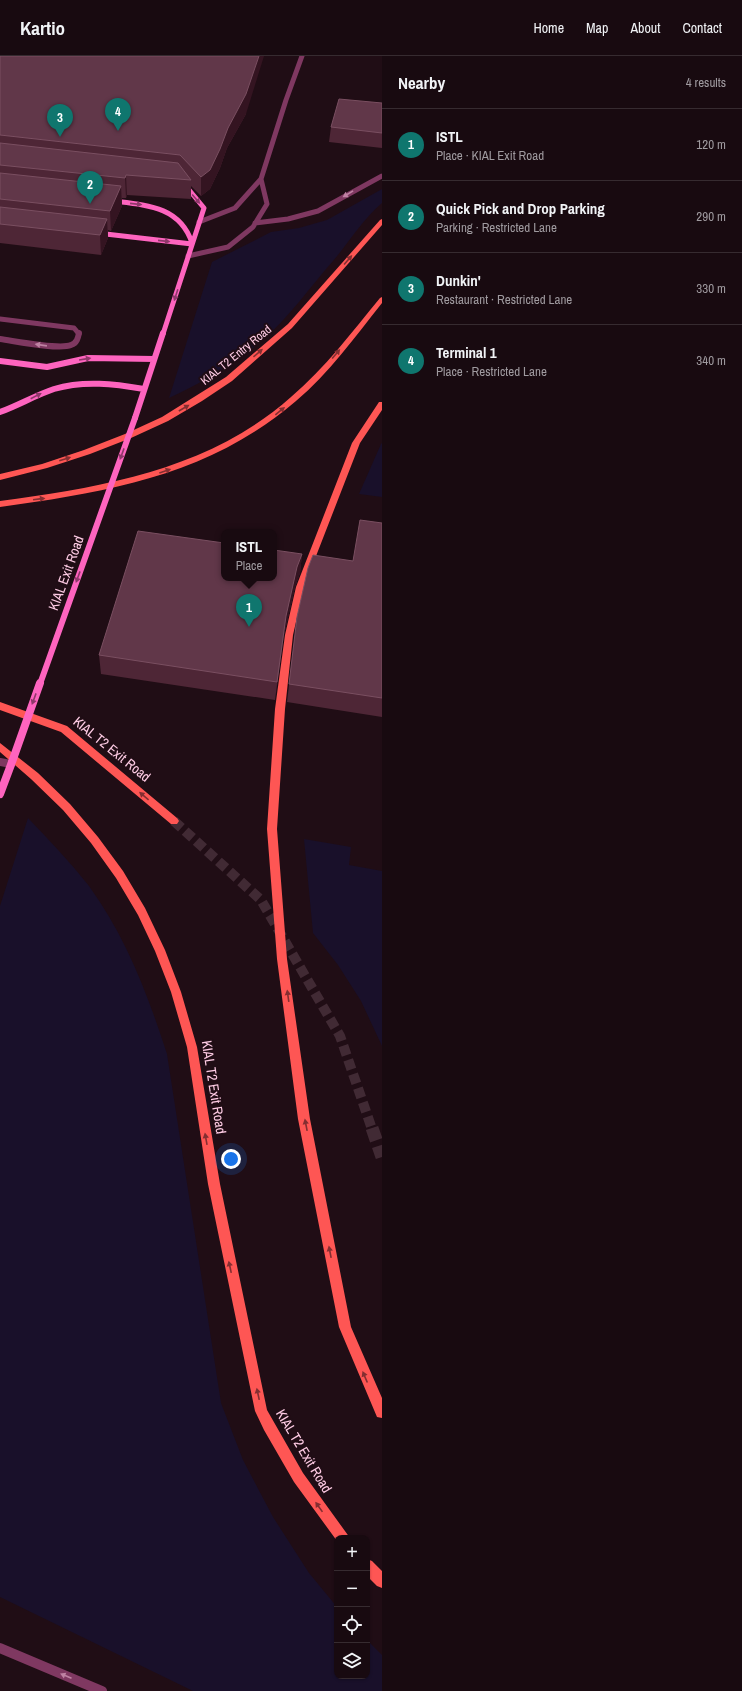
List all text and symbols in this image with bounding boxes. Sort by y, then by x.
text: Kartio [20,15,65,41]
text: Home [533,19,564,37]
text: Map [586,19,608,37]
text: About [630,19,660,37]
text: Contact [682,19,722,37]
text: Nearby [398,71,445,94]
text: 4 results [686,74,726,91]
pin: 4 [105,98,131,131]
pin: 3 [47,104,73,137]
text: ISTL [436,126,463,147]
text: 1 [408,136,414,153]
text: 120 m [696,136,726,153]
text: Place · KIAL Exit Road [436,147,544,164]
pin: 2 [77,171,103,204]
one-way arrow [343,190,353,198]
one-way arrow [192,194,201,205]
text: Quick Pick and Drop Parking [436,198,605,219]
one-way arrow [130,200,142,207]
text: 2 [408,208,414,225]
text: 290 m [696,208,726,225]
text: Parking · Restricted Lane [436,219,557,236]
one-way arrow [158,238,170,244]
one-way arrow [344,254,353,265]
text: Dunkin' [436,270,481,291]
text: 3 [408,280,414,297]
text: 330 m [696,280,726,297]
one-way arrow [173,289,179,301]
text: Restaurant · Restricted Lane [436,291,572,308]
street label: KIAL T2 Entry Road [197,321,275,389]
one-way arrow [34,342,47,348]
text: Terminal 1 [436,342,497,363]
one-way arrow [331,348,340,359]
one-way arrow [253,349,264,358]
text: 4 [408,352,414,369]
text: 340 m [696,352,726,369]
one-way arrow [79,356,91,362]
text: Place · Restricted Lane [436,363,547,380]
one-way arrow [30,393,42,400]
one-way arrow [178,405,190,411]
one-way arrow [274,407,285,416]
one-way arrow [119,449,125,461]
one-way arrow [59,456,71,462]
one-way arrow [160,468,172,474]
one-way arrow [33,496,45,503]
popup [221,529,277,581]
street label: KIAL Exit Road [44,533,88,613]
text: ISTL [236,536,262,557]
text: Place [236,557,262,574]
one-way arrow [75,571,81,583]
pin: 1 [236,594,262,627]
one-way arrow [31,693,37,705]
street label: KIAL T2 Exit Road [70,712,154,786]
one-way arrow [139,791,150,800]
one-way arrow [284,990,291,1002]
street label: KIAL T2 Exit Road [198,1039,230,1135]
one-way arrow [302,1119,308,1131]
one-way arrow [203,1133,209,1145]
your location [221,1149,241,1169]
one-way arrow [327,1246,333,1259]
one-way arrow [227,1261,233,1273]
one-way arrow [362,1370,368,1382]
one-way arrow [254,1388,260,1400]
street label: KIAL T2 Exit Road [272,1406,336,1496]
one-way arrow [315,1502,323,1513]
map controls [334,1535,370,1679]
button: + [334,1535,370,1571]
button: − [334,1571,370,1607]
button: locate [334,1607,370,1643]
button: layers [334,1643,370,1679]
one-way arrow [61,1673,72,1679]

